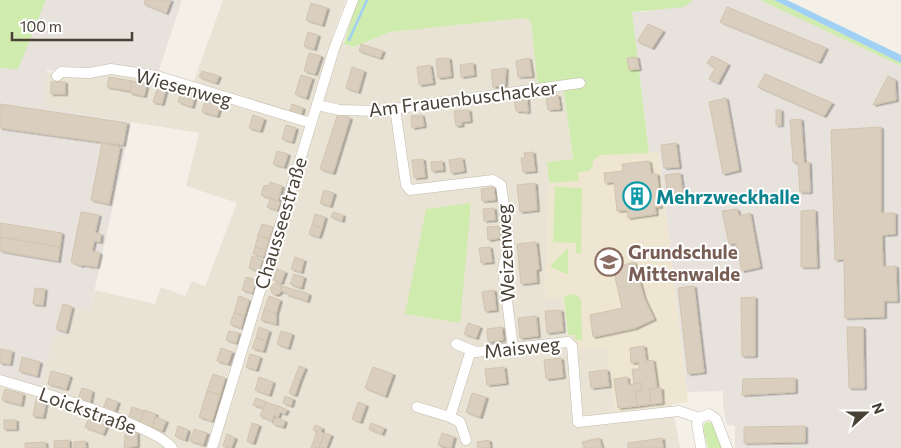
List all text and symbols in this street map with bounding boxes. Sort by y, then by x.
scale bar [12,10,132,42]
text: 100 m [20,17,62,35]
street label: Wiesenweg [133,63,235,111]
street label: Am Frauenbuschacker [367,75,559,121]
street label: Chausseestraße [249,154,311,292]
building icon: Mehrzweckhalle [622,181,652,211]
place label: Mehrzweckhalle [656,185,800,208]
street label: Weizenweg [491,203,519,303]
place label: Grundschule Mittenwalde [628,240,740,285]
school or university icon: Grundschule Mittenwalde [594,247,624,277]
street label: Maisweg [483,332,561,362]
street label: Loickstraße [36,382,140,438]
north arrow [841,388,891,438]
text: N [869,400,888,416]

